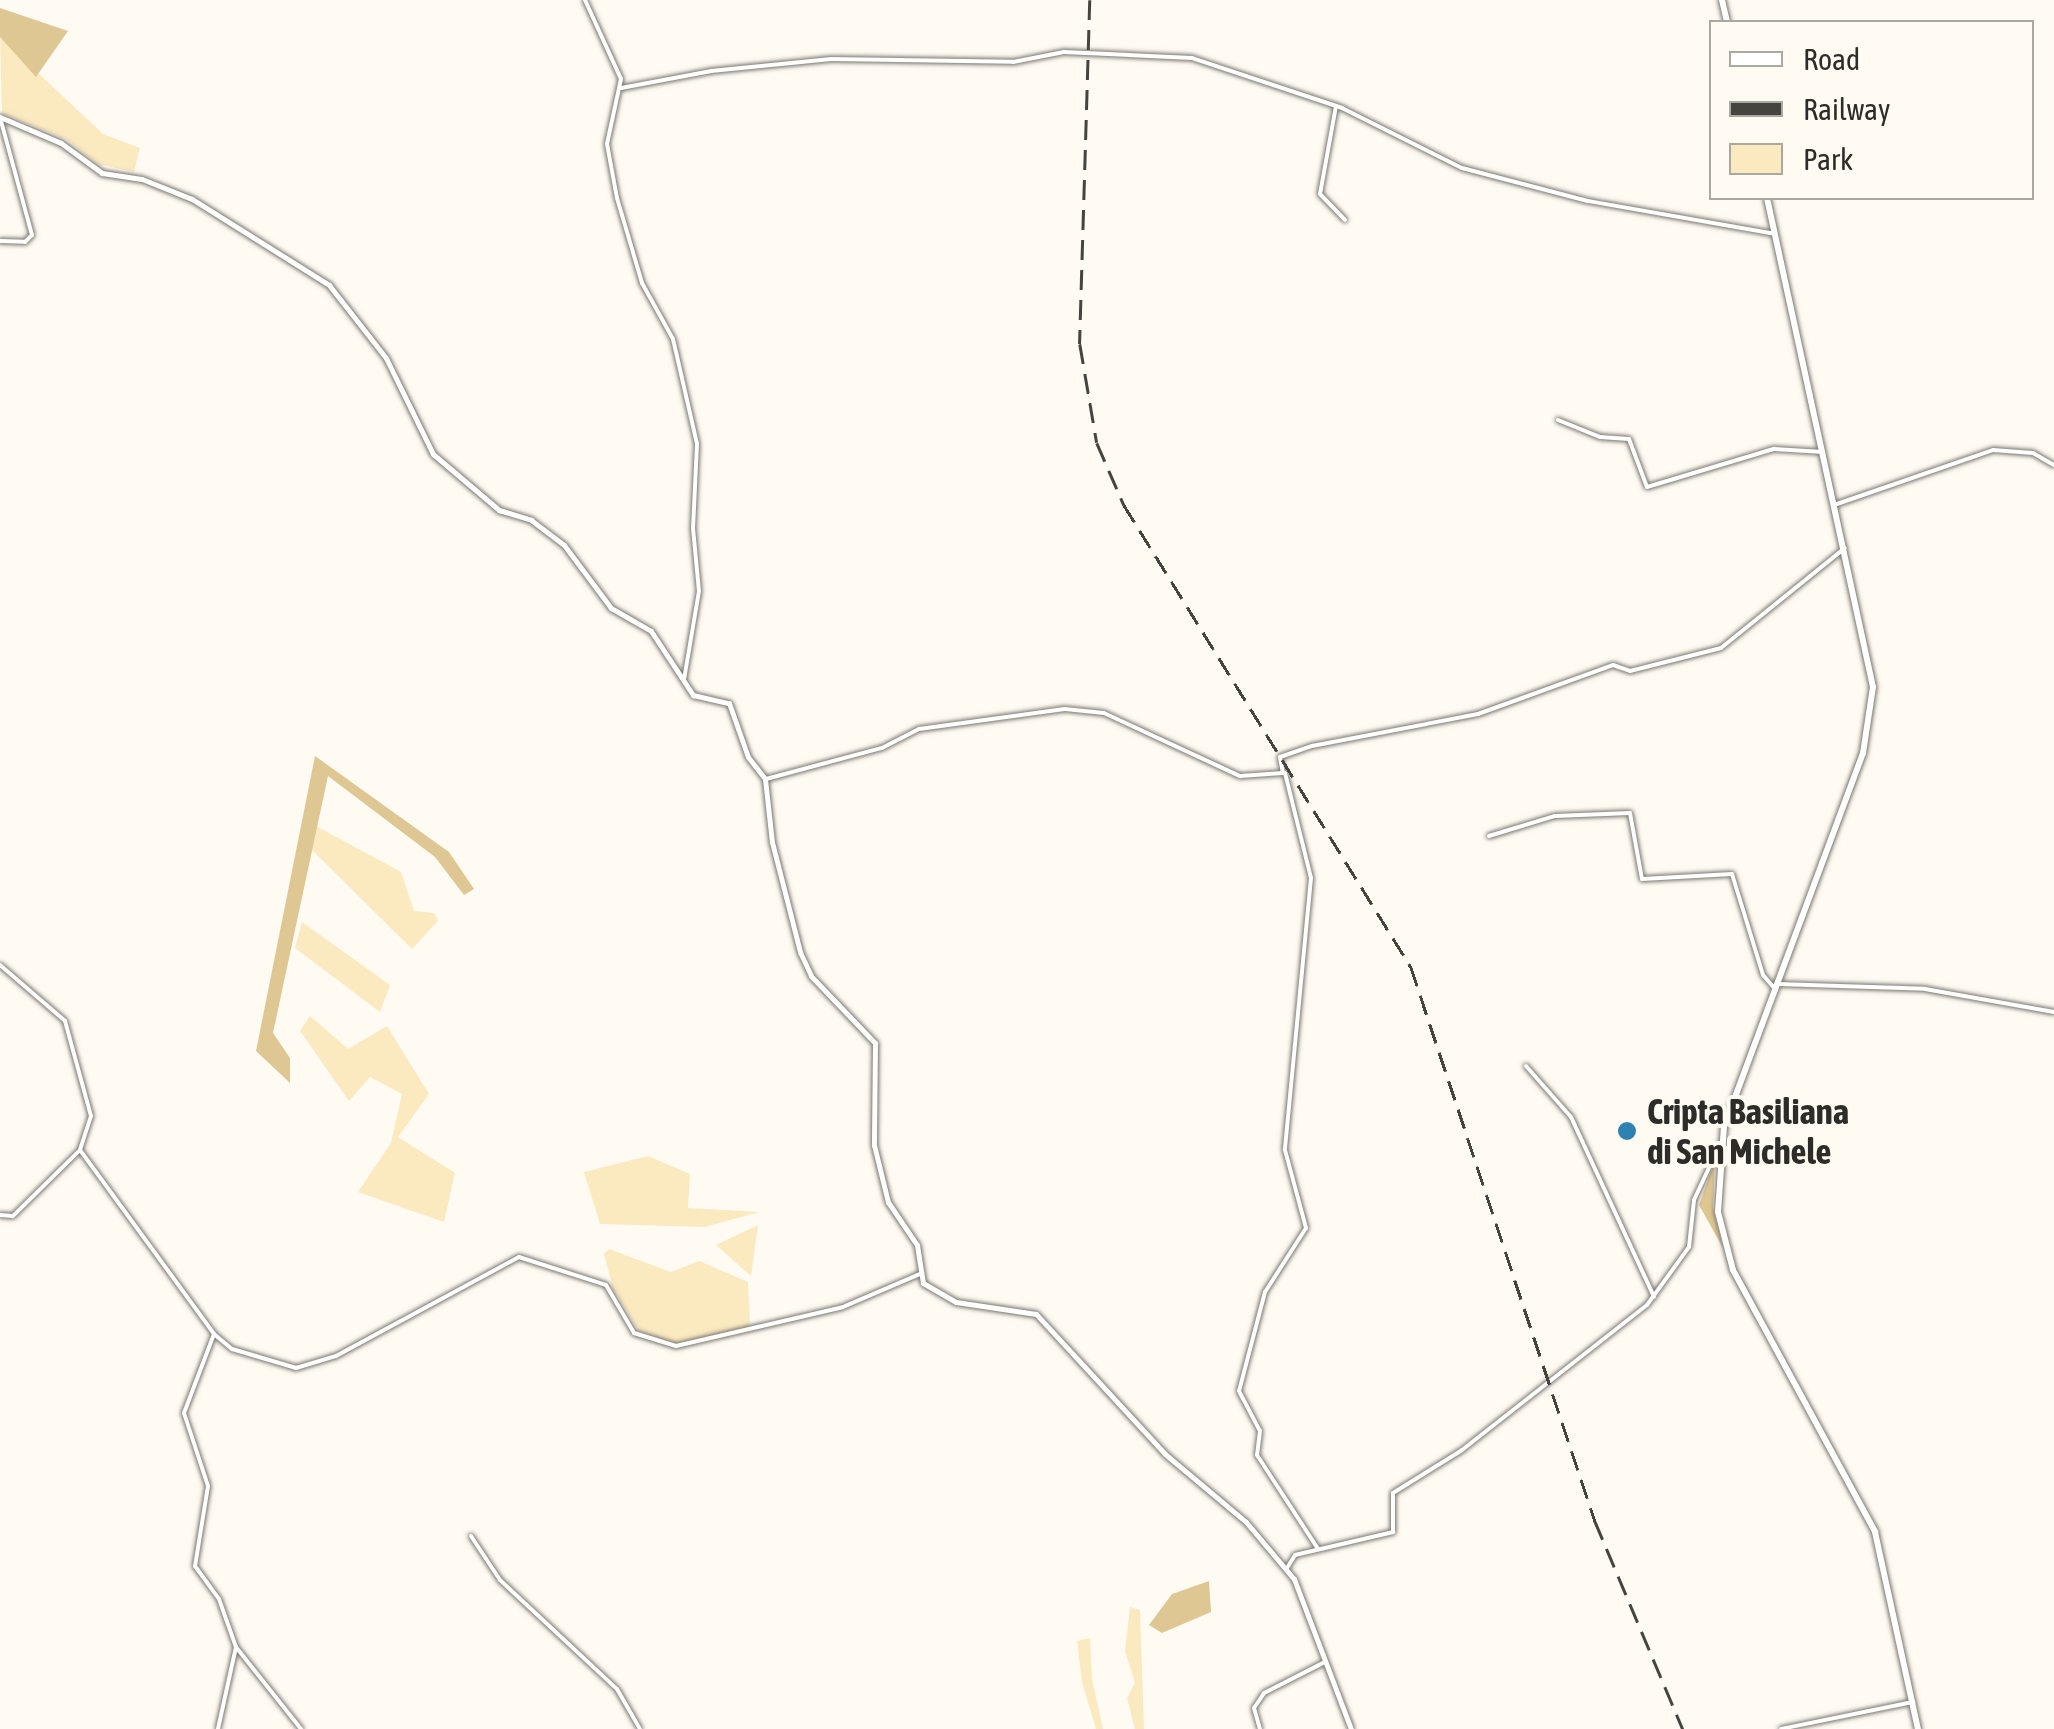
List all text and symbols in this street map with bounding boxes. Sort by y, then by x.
legend [1709,20,2034,200]
text: Road [1803,42,1860,76]
text: Railway [1803,92,1890,126]
text: Park [1803,142,1853,176]
place label: Cripta Basiliana di San Michele [1647,1090,1849,1172]
marker: Cripta Basiliana di San Michele [1616,1120,1638,1142]

